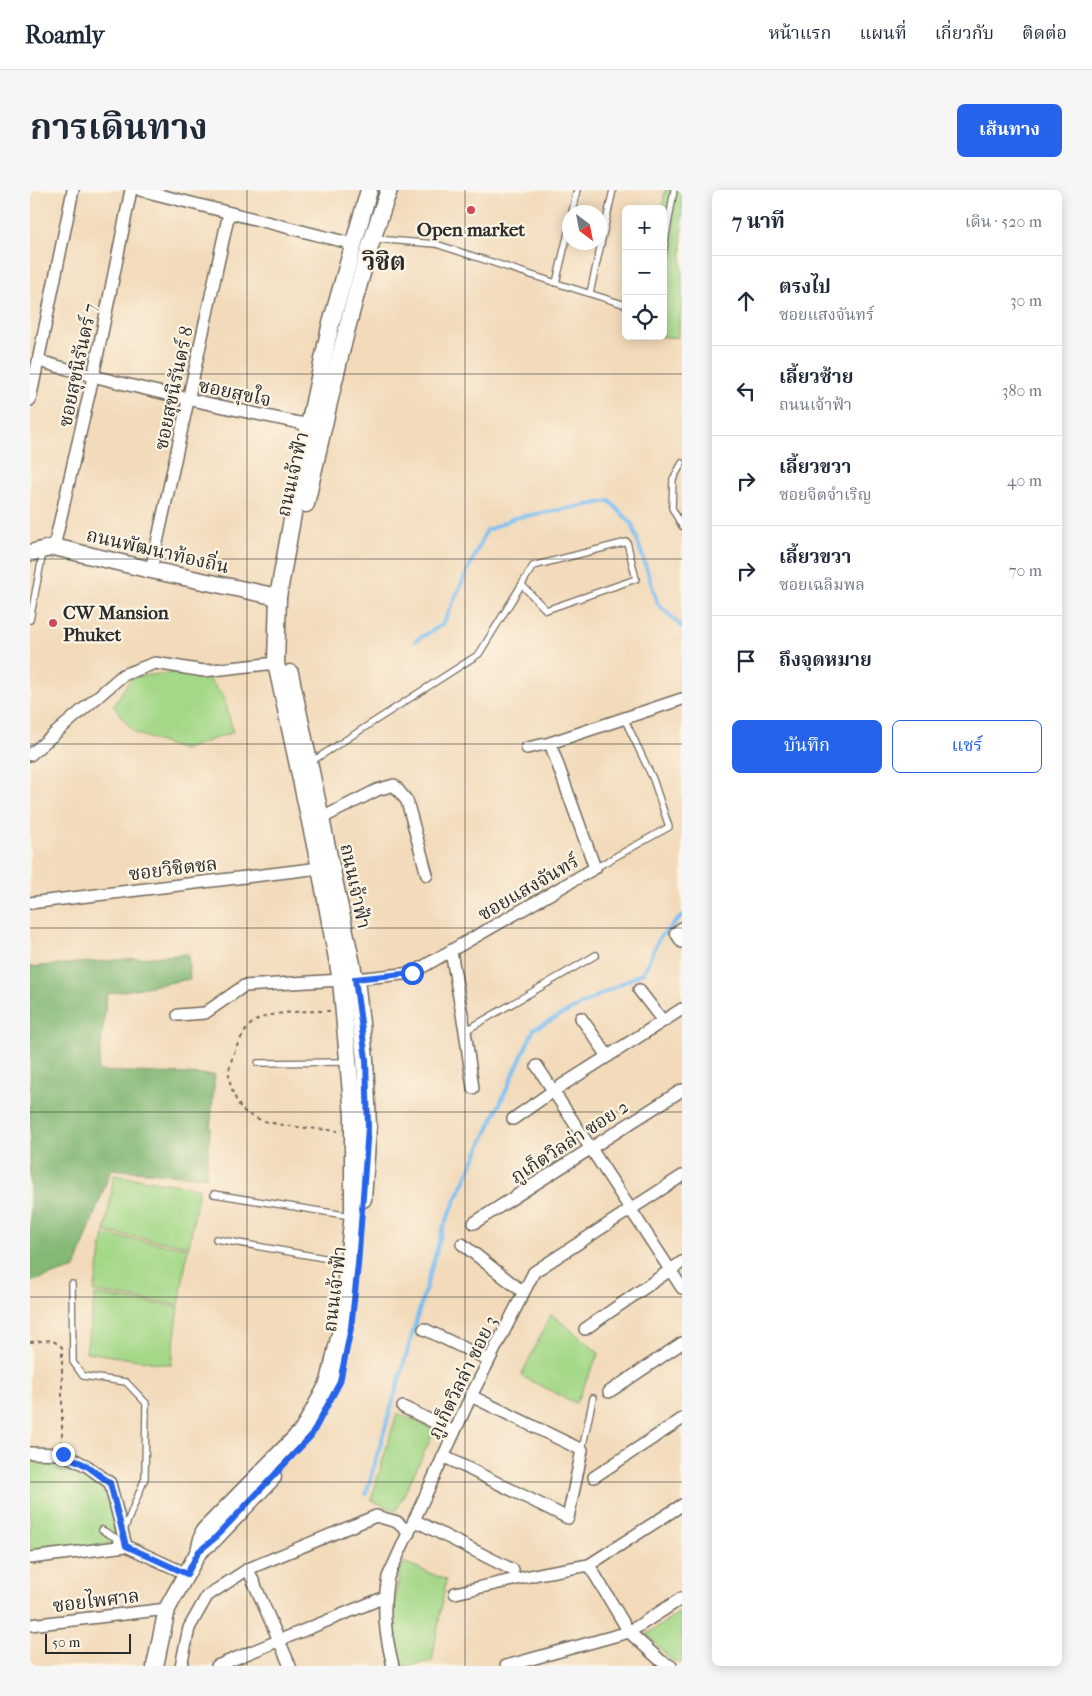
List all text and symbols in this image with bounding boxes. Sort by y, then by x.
text: Roamly [25,21,104,49]
text: หน้าแรก [768,23,831,44]
text: แผนที่ [859,23,907,44]
text: เกี่ยวกับ [935,23,994,44]
text: ติดต่อ [1022,23,1067,44]
button: เส้นทาง [957,104,1062,157]
text: การเดินทาง [30,107,208,148]
marker: Open market [465,204,477,216]
north arrow [562,205,607,250]
map controls [622,205,667,340]
button: + [622,205,667,250]
text: 7 นาที [732,209,785,233]
text: เดิน · 520 m [965,212,1042,231]
place label: Open market [417,219,525,241]
district label: วิชิต [362,248,406,276]
button: − [622,250,667,295]
text: ตรงไป [779,276,831,298]
icon: ahead [732,287,760,315]
text: 30 m [1010,291,1042,310]
button: locate [622,295,667,340]
street label: ซอยสุขนิรันดร์ 7 [53,301,103,429]
text: ซอยแสงจันทร์ [779,305,874,324]
street label: ซอยสุขนิรันดร์ 8 [149,324,199,452]
text: เลี้ยวซ้าย [779,366,853,388]
street label: ซอยสุขใจ [196,372,274,412]
icon: left [732,377,760,405]
text: 380 m [1002,381,1042,400]
text: ถนนเจ้าฟ้า [779,395,852,414]
street label: ถนนเจ้าฟ้า [273,430,313,519]
text: เลี้ยวขวา [779,456,851,478]
icon: right [732,467,760,495]
text: 40 m [1007,471,1042,490]
text: ซอยจิตจำเริญ [779,485,871,504]
street label: ถนนพัฒนาท้องถิ่น [84,520,232,578]
text: เลี้ยวขวา [779,546,851,568]
icon: right [732,557,760,585]
text: 70 m [1009,561,1042,580]
text: ซอยเฉลิมพล [779,575,865,594]
place label: CW Mansion Phuket [63,602,170,646]
marker: CW Mansion Phuket [47,617,59,629]
icon: arrive [732,647,760,675]
text: ถึงจุดหมาย [779,649,872,671]
button: บันทึก [732,720,882,773]
button: แชร์ [892,720,1042,773]
street label: ถนนเจ้าฟ้า [335,842,375,931]
street label: ซอยแสงจันทร์ [474,849,584,926]
street label: ซอยวิชิตชล [127,853,219,885]
route start [401,962,424,985]
street label: ภูเก็ตวิลล่า ซอย 2 [506,1095,633,1189]
street label: ถนนเจ้าฟ้า [319,1245,351,1333]
street label: ภูเก็ตวิลล่า ซอย 3 [424,1312,503,1443]
route end [52,1443,75,1466]
street label: ซอยไพศาล [51,1582,141,1617]
scale bar [45,1631,131,1654]
text: 50 m [52,1634,80,1651]

